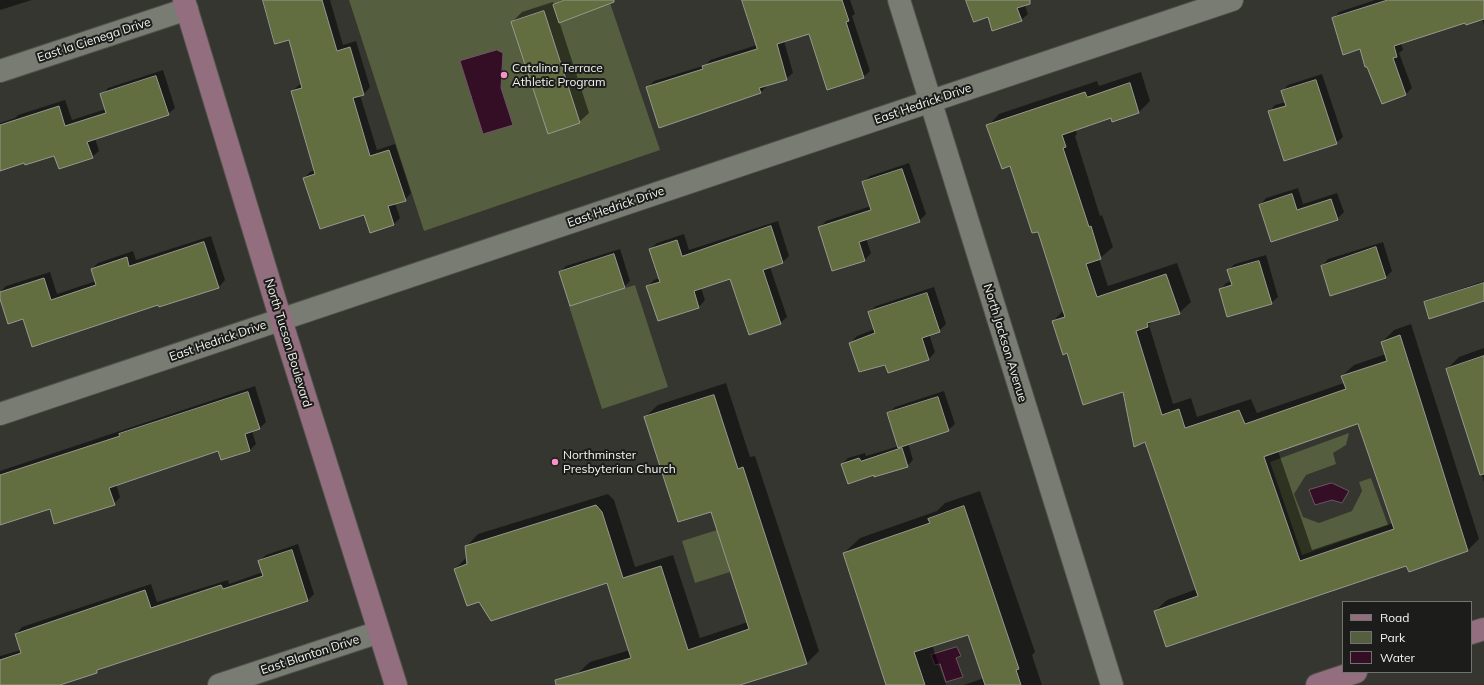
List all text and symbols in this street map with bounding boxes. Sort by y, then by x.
street label: East la Cienega Drive [36,15,152,65]
place label: Catalina Terrace Athletic Program [512,61,606,89]
marker: Catalina Terrace Athletic Program [499,70,509,80]
street label: East Hedrick Drive [873,81,973,127]
street label: East Hedrick Drive [566,184,666,230]
street label: North Tucson Boulevard [262,277,314,409]
street label: North Jackson Avenue [980,282,1030,404]
street label: East Hedrick Drive [168,318,268,364]
place label: Northminster Presbyterian Church [563,448,676,476]
marker: Northminster Presbyterian Church [550,457,560,467]
legend [1342,601,1472,673]
text: Road [1380,610,1409,625]
text: Park [1380,630,1405,645]
street label: East Blanton Drive [259,632,361,678]
text: Water [1380,650,1415,665]

